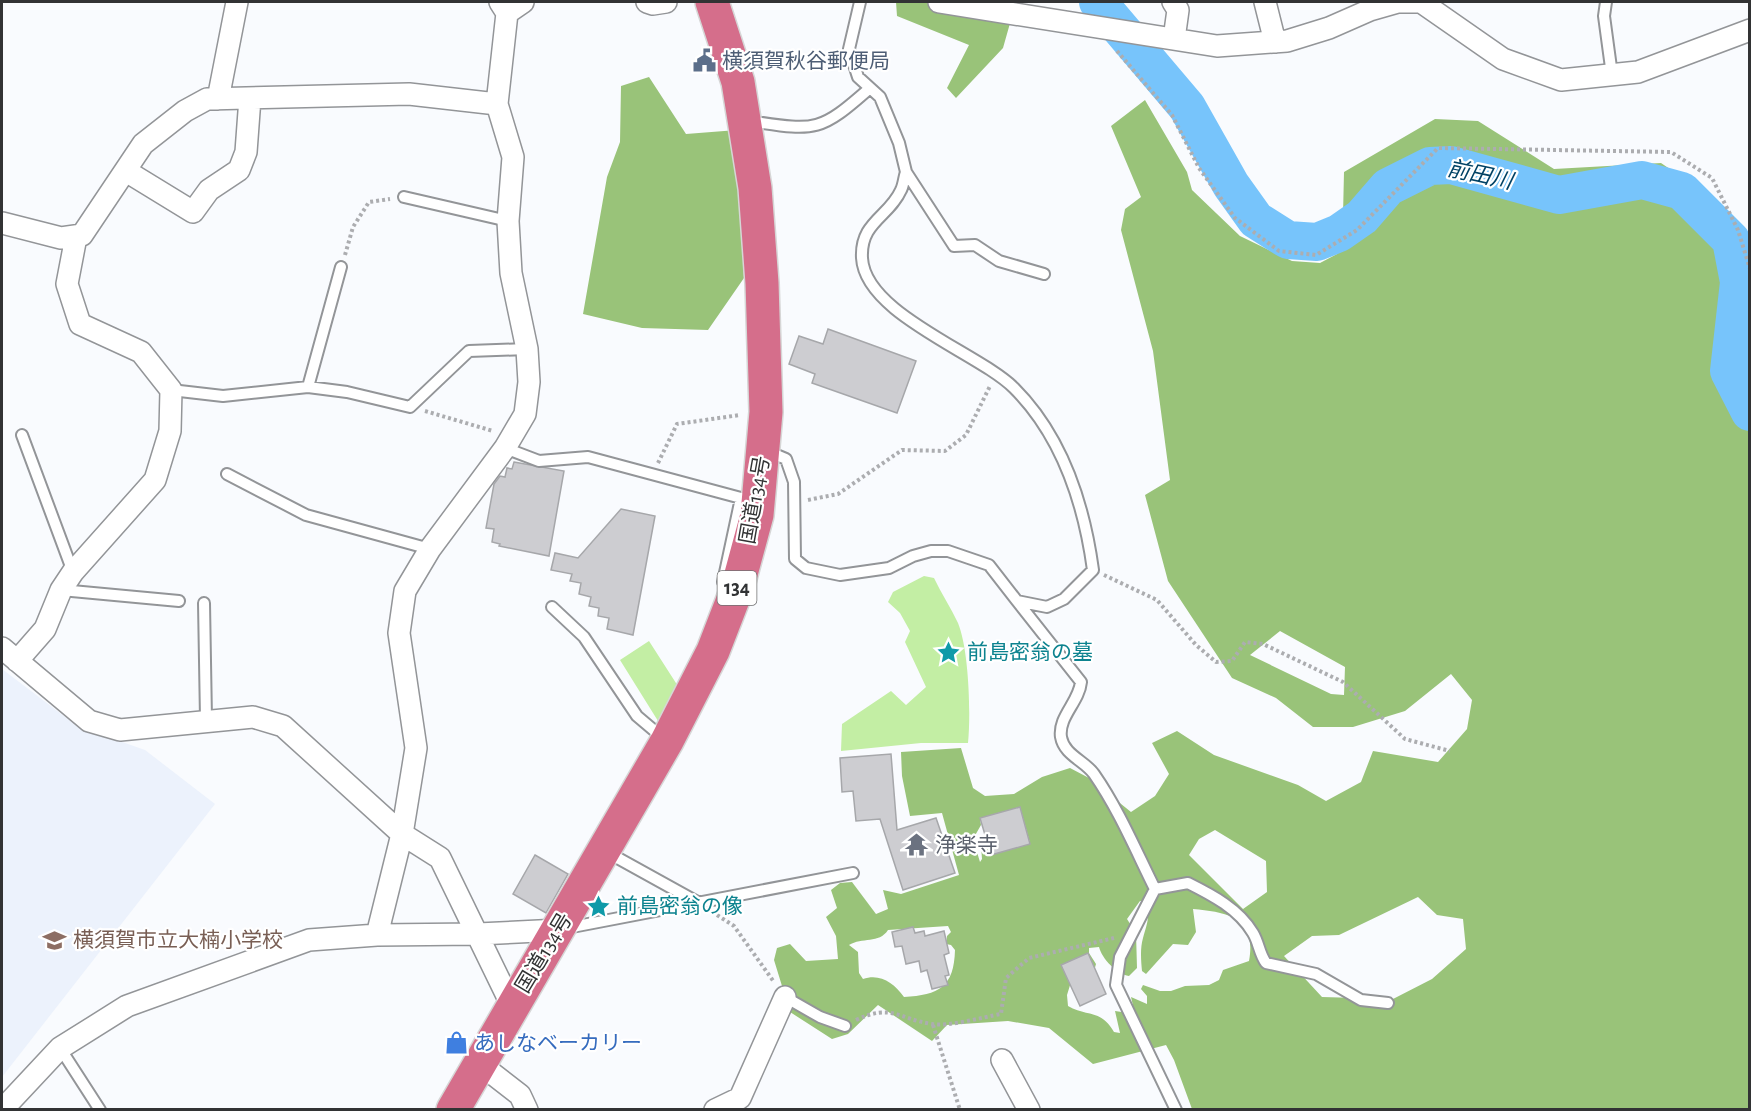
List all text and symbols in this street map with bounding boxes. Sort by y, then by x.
public building icon: 横須賀秋谷郵便局 [691,48,717,74]
place label: 横須賀秋谷郵便局 [722,50,890,72]
water label: 前田川 [1445,156,1517,193]
street label: 国道134号 [736,454,773,546]
road number: 134 [718,571,756,605]
place icon: 前島密翁の墓 [936,639,962,665]
place label: 前島密翁の墓 [967,641,1093,663]
temple icon: 浄楽寺 [904,832,930,858]
place label: 浄楽寺 [935,834,998,856]
place icon: 前島密翁の像 [586,893,612,919]
place label: 前島密翁の像 [617,895,743,917]
street label: 国道134号 [511,909,576,997]
school or university icon: 横須賀市立大楠小学校 [42,927,68,953]
place label: 横須賀市立大楠小学校 [73,929,283,951]
shop icon: あしなベーカリー [443,1030,469,1056]
place label: あしなベーカリー [474,1033,642,1054]

